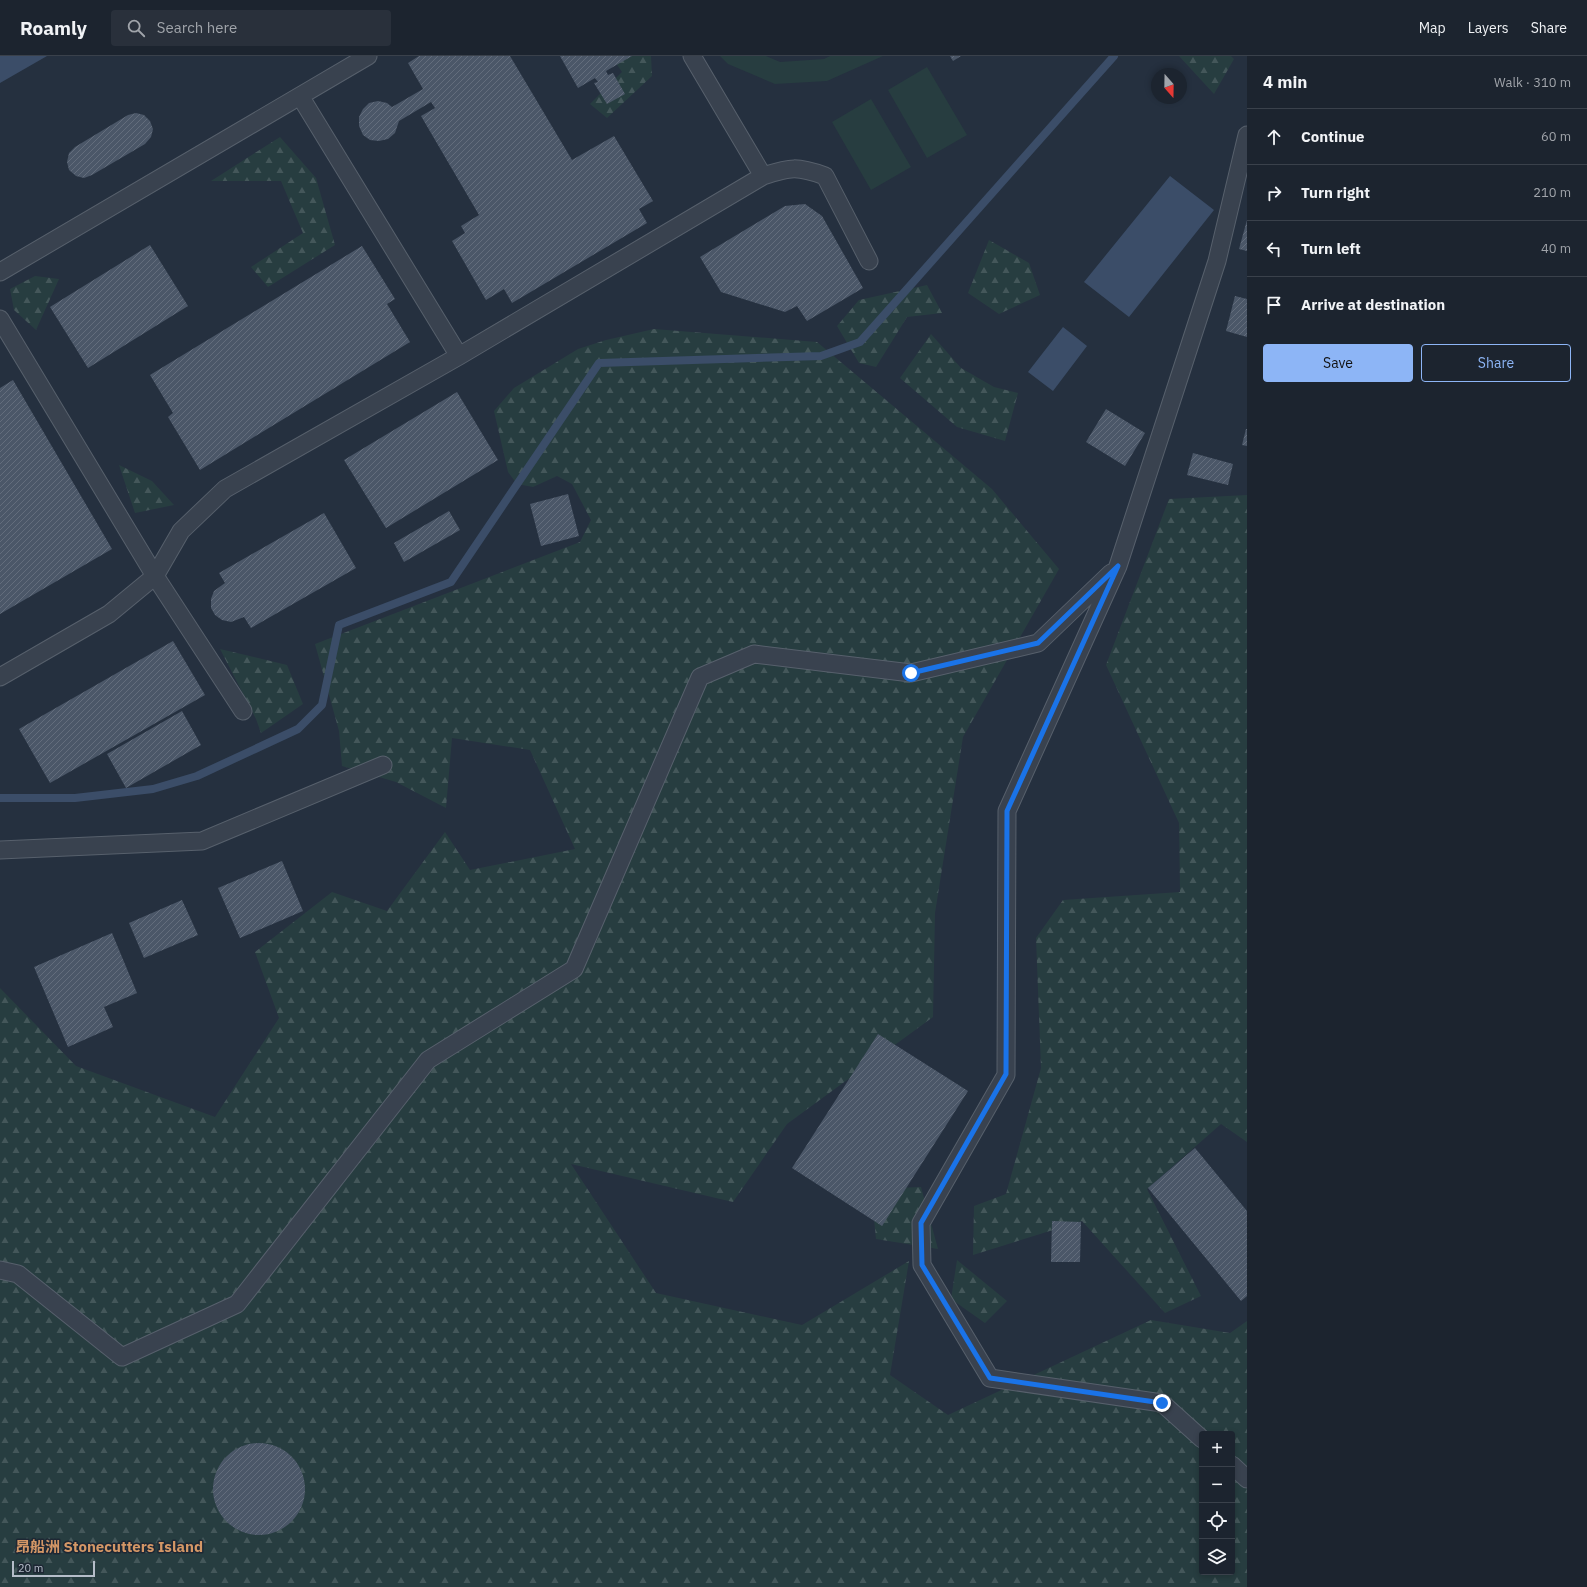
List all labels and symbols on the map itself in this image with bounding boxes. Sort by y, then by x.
north arrow [1151,68,1187,104]
route start [902,664,920,682]
route end [1153,1394,1171,1412]
district label: 昂船洲 Stonecutters Island [15,1537,203,1556]
scale bar [12,1559,95,1578]

